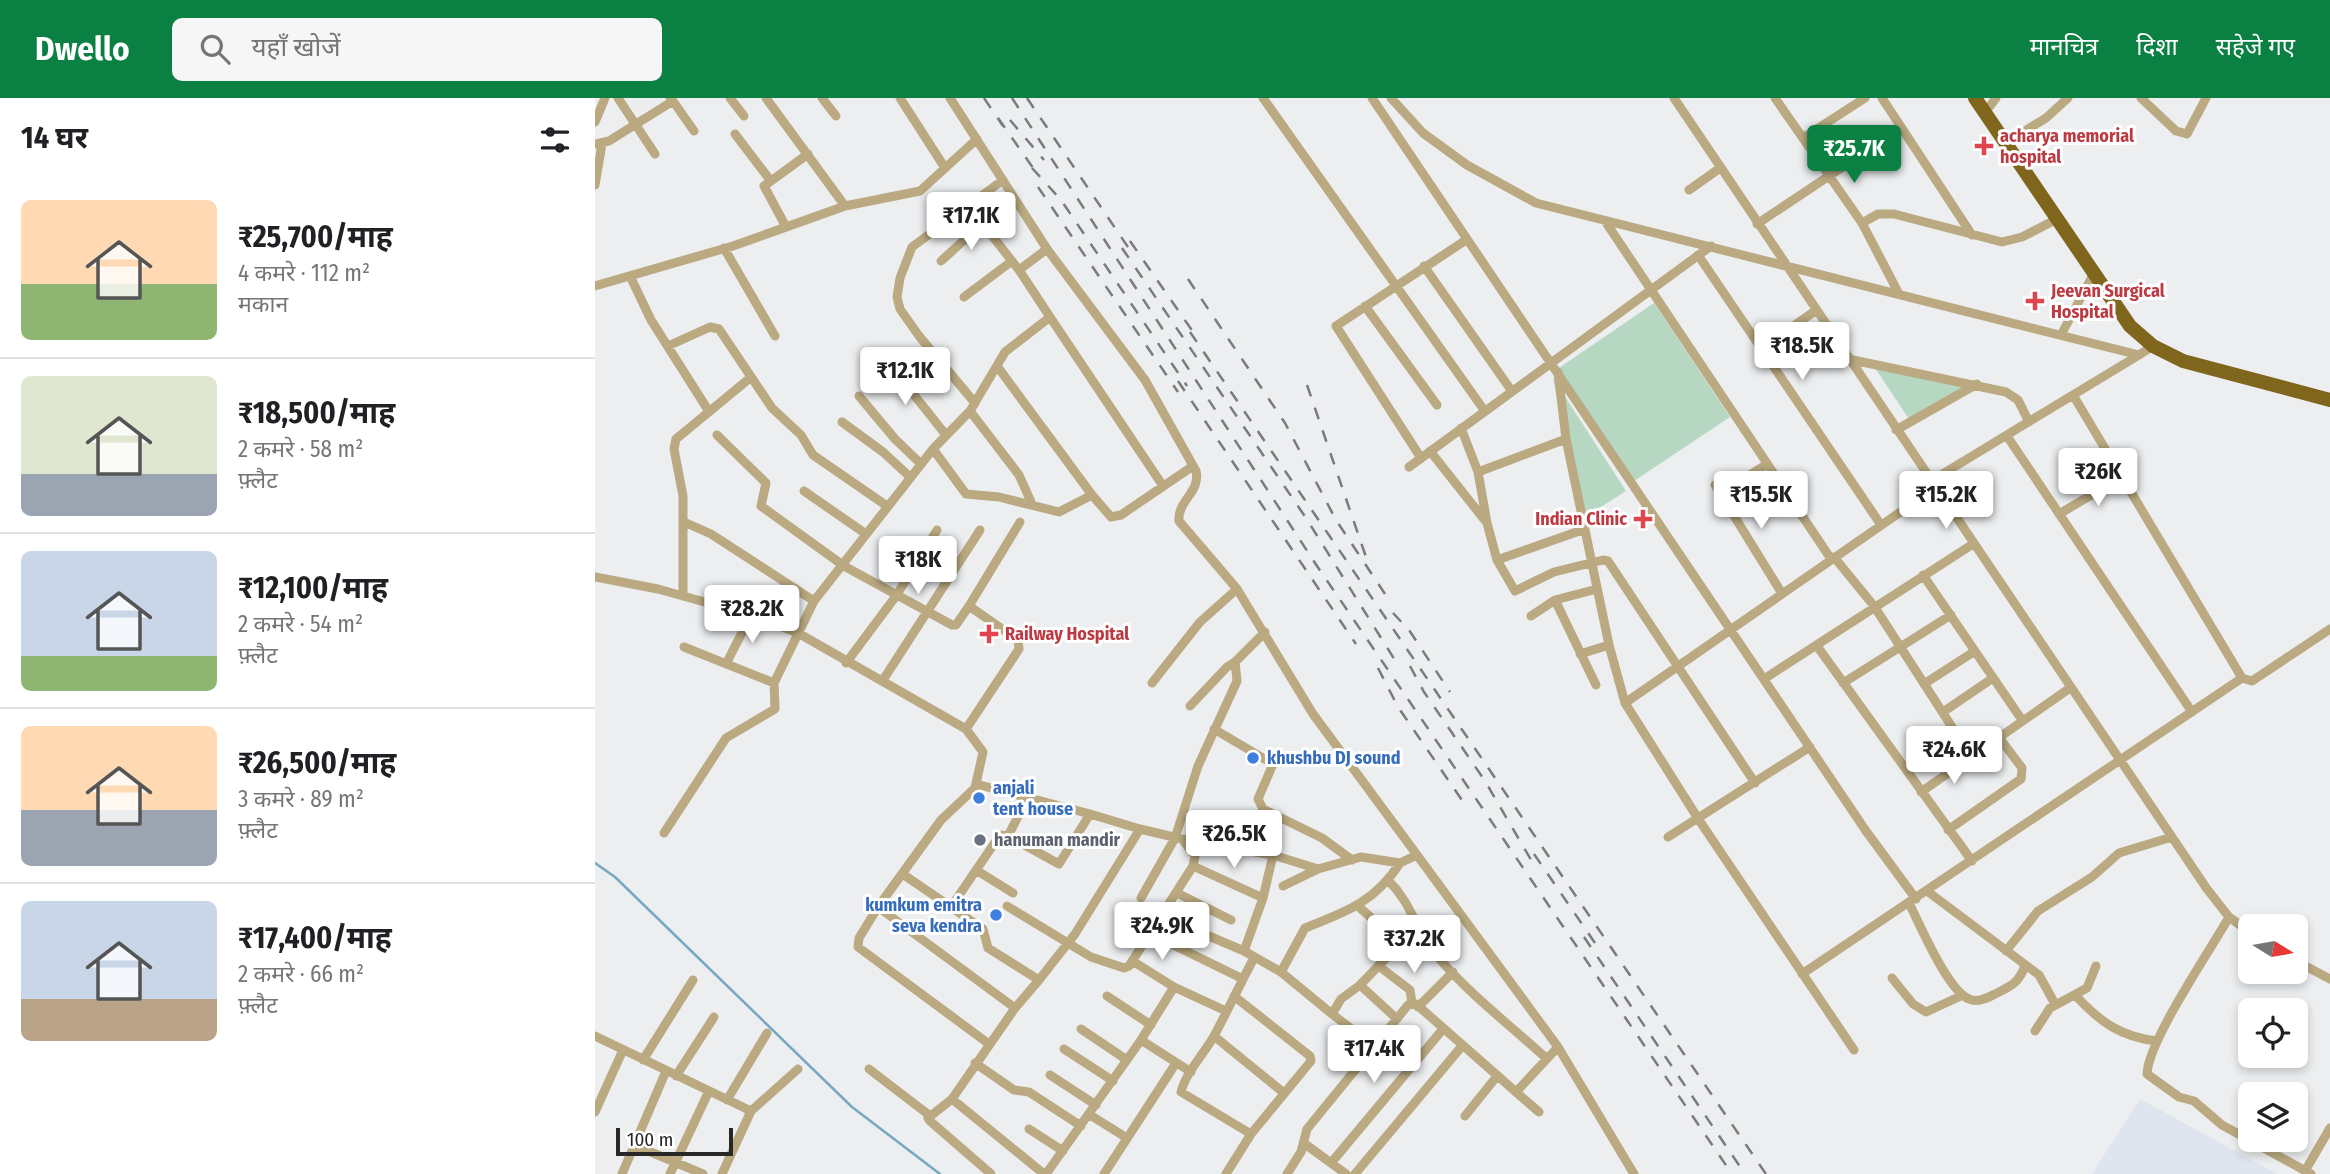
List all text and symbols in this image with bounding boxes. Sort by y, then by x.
search box [172,18,662,81]
text: Dwello [35,29,130,69]
icon: search [196,30,234,68]
text: यहाँ खोजें [252,32,341,63]
text: मानचित्र [2030,33,2098,61]
text: दिशा [2136,33,2178,61]
text: सहेजे गए [2216,33,2295,61]
text: 14 घर [21,120,88,156]
icon: filters [536,121,574,159]
place label: acharya memorial hospital [2000,125,2134,168]
pin: ₹25.7K [1797,126,1911,185]
text: ₹25.7K [1823,134,1885,162]
marker: acharya memorial hospital [1974,136,1994,156]
pin: ₹17.1K [914,192,1028,252]
text: ₹17.1K [943,201,999,229]
text: ₹25,700/माह [238,219,393,255]
icon: home [77,228,161,312]
text: 4 कमरे · 112 m² [238,259,370,287]
place label: Jeevan Surgical Hospital [2050,280,2165,323]
text: मकान [238,290,288,318]
marker: Jeevan Surgical Hospital [2025,291,2045,311]
pin: ₹18.5K [1745,322,1859,382]
text: ₹18.5K [1770,331,1834,359]
pin: ₹12.1K [848,348,962,407]
text: ₹12.1K [876,356,934,384]
text: ₹18,500/माह [238,395,395,431]
icon: home [77,404,161,488]
text: 2 कमरे · 58 m² [238,435,363,463]
pin: ₹26K [2057,448,2139,508]
text: ₹26K [2074,457,2122,485]
text: फ़्लैट [238,466,278,494]
pin: ₹15.5K [1704,472,1818,531]
pin: ₹15.2K [1889,472,2003,531]
text: ₹15.5K [1730,480,1792,508]
text: ₹15.2K [1915,480,1977,508]
place label: Indian Clinic [1535,508,1627,530]
marker: Indian Clinic [1633,509,1653,529]
pin: ₹18K [877,536,959,596]
text: ₹18K [895,545,941,573]
text: ₹12,100/माह [238,570,388,606]
icon: home [77,579,161,663]
pin: ₹28.2K [695,586,809,645]
text: ₹28.2K [720,594,784,622]
text: 2 कमरे · 54 m² [238,610,363,638]
place label: Railway Hospital [1005,623,1129,645]
marker: Railway Hospital [979,624,999,644]
text: फ़्लैट [238,641,278,669]
pin: ₹24.6K [1897,726,2011,786]
text: ₹24.6K [1922,735,1986,763]
text: ₹26,500/माह [238,745,396,781]
place label: khushbu DJ sound [1267,747,1401,769]
marker: khushbu DJ sound [1245,750,1261,766]
icon: home [77,754,161,838]
place label: anjali tent house [993,777,1073,820]
text: 3 कमरे · 89 m² [238,785,364,813]
marker: anjali tent house [971,790,987,806]
pin: ₹26.5K [1177,810,1291,870]
text: फ़्लैट [238,816,278,844]
text: ₹26.5K [1202,819,1266,847]
place label: hanuman mandir [994,829,1121,851]
marker: hanuman mandir [972,832,988,848]
place label: kumkum emitra seva kendra [865,894,982,937]
pin: ₹24.9K [1105,902,1219,962]
marker: kumkum emitra seva kendra [988,907,1004,923]
text: ₹24.9K [1130,911,1194,939]
north arrow [2238,914,2308,984]
map controls [2238,914,2308,1152]
pin: ₹37.2K [1357,916,1471,975]
text: ₹17,400/माह [238,920,392,956]
text: ₹37.2K [1383,924,1445,952]
icon: home [77,929,161,1013]
text: 2 कमरे · 66 m² [238,960,364,988]
text: फ़्लैट [238,991,278,1019]
button: locate [2238,998,2308,1068]
pin: ₹17.4K [1317,1026,1431,1085]
text: ₹17.4K [1344,1034,1404,1062]
button: layers [2238,1082,2308,1152]
scale bar [616,1125,733,1157]
text: 100 m [627,1128,673,1151]

